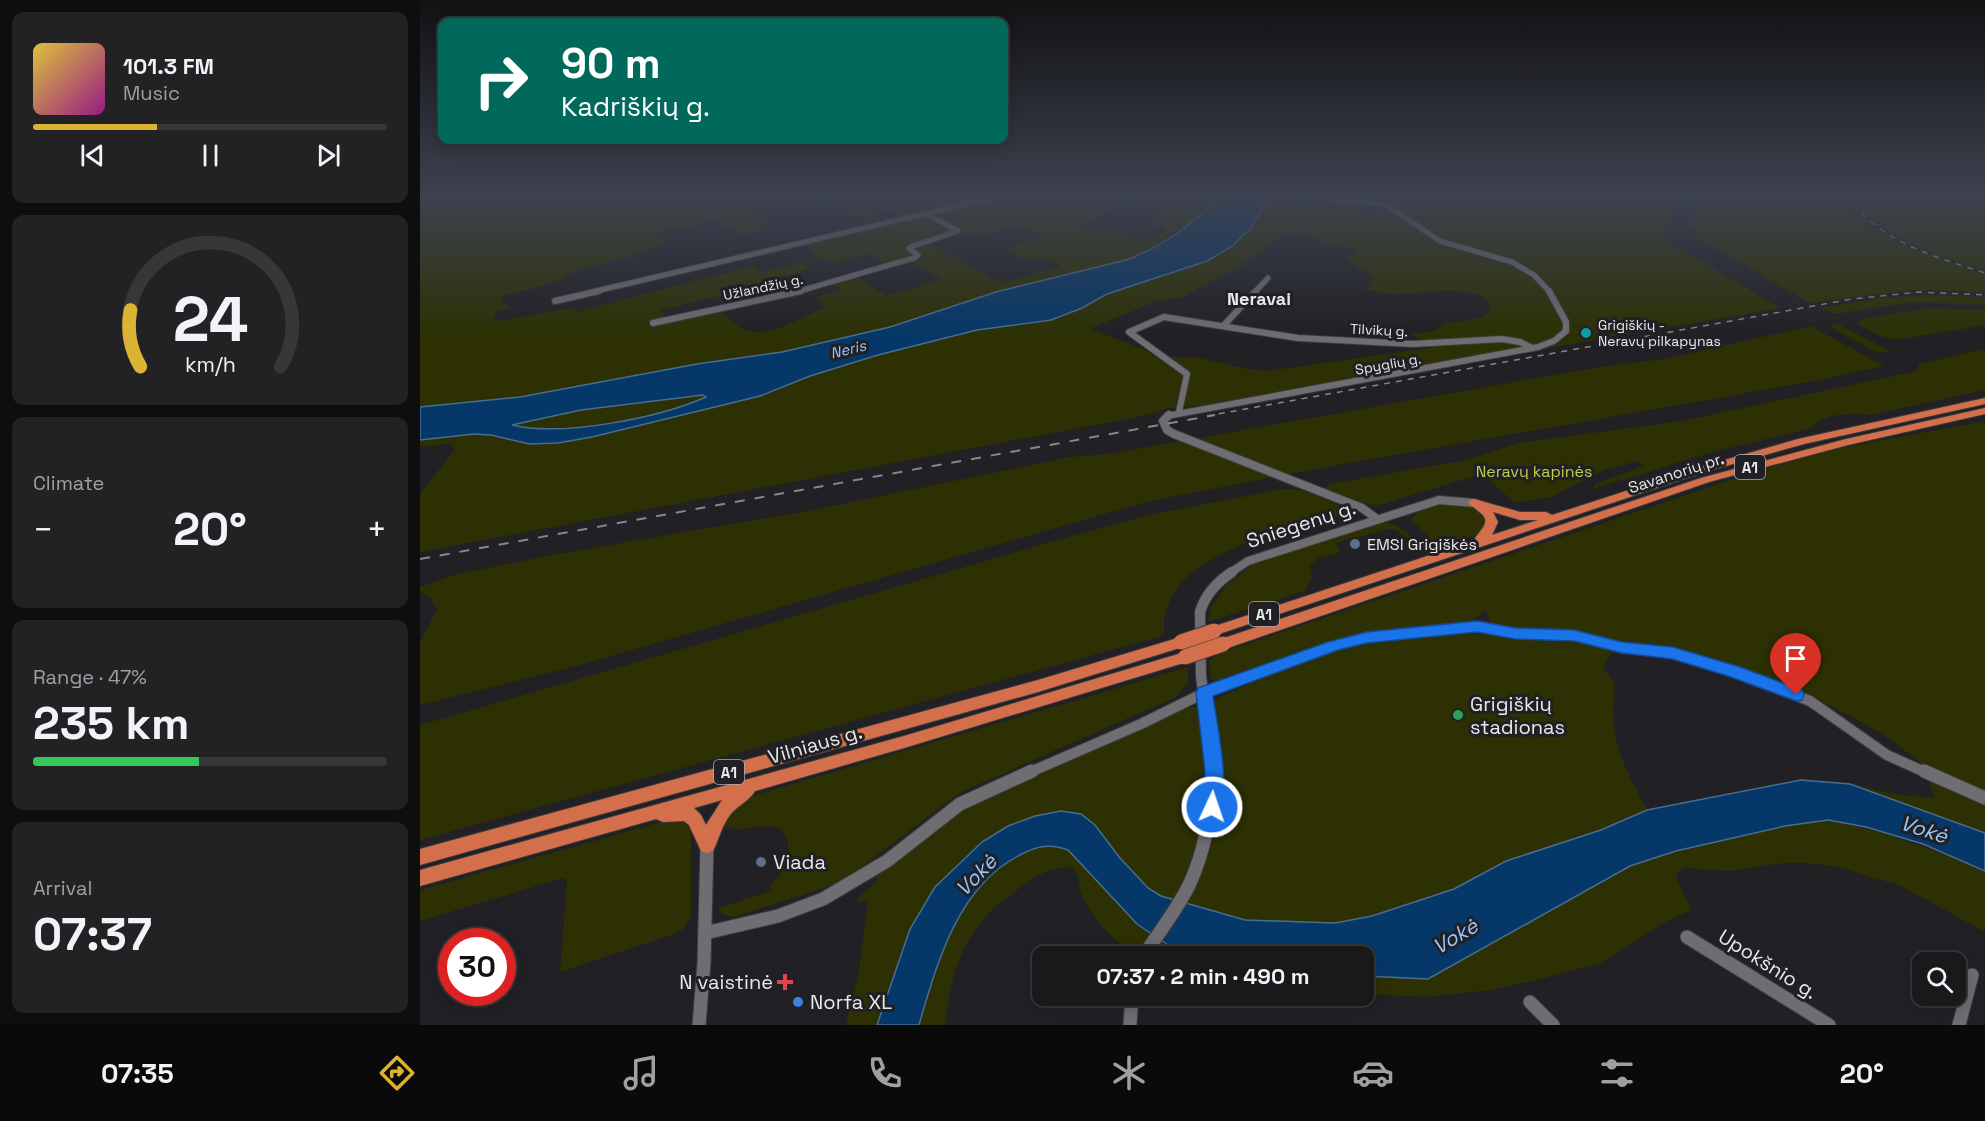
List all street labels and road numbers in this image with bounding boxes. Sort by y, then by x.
street label: Užlandžių g. [721,270,805,304]
street label: Tilvikų g. [1349,319,1409,341]
street label: Spyglių g. [1354,349,1422,379]
street label: Savanorių pr. [1626,448,1726,498]
road number: A1 [1735,455,1765,479]
street label: Sniegenų g. [1243,494,1359,554]
road number: A1 [1249,602,1279,626]
street label: Vilniaus g. [765,718,865,770]
road number: A1 [714,760,744,784]
street label: Upokšnio g. [1714,923,1822,1005]

